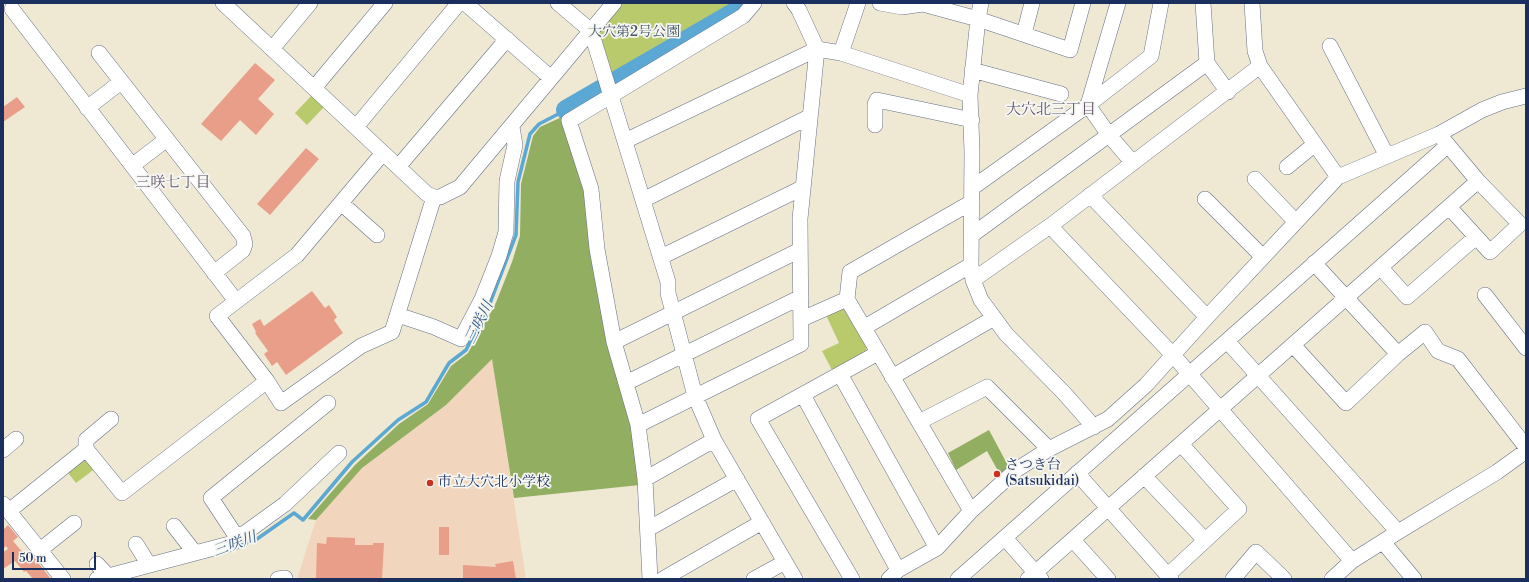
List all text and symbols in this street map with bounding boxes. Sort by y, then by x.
park label: 大穴第2号公園 [588,25,680,41]
district label: 大穴北三丁目 [1006,101,1096,119]
district label: 三咲七丁目 [136,174,210,192]
water label: 三咲川 [462,299,498,347]
place label: さつき台 (Satsukidai) [1005,458,1079,490]
marker: さつき台 (Satsukidai) [992,469,1002,479]
place label: 市立大穴北小学校 [438,475,550,491]
marker: 市立大穴北小学校 [425,478,435,488]
water label: 三咲川 [211,529,259,561]
scale bar [14,544,98,570]
text: 50 m [19,551,47,566]

